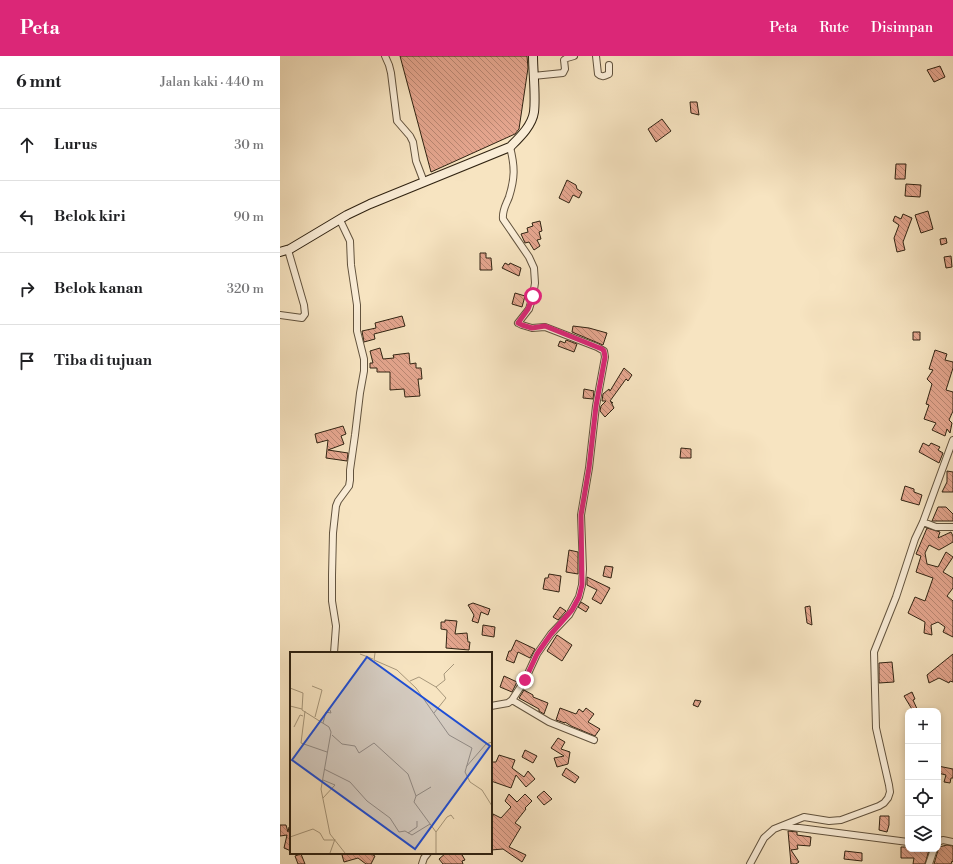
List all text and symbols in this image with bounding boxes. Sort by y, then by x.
text: Peta [20,16,60,40]
text: Peta [769,19,797,37]
text: Rute [819,19,849,37]
text: Disimpan [871,19,933,37]
text: 6 mnt [16,71,61,93]
text: Jalan kaki · 440 m [160,74,264,90]
icon: ahead [16,134,38,156]
text: Lurus [54,135,97,154]
text: 30 m [234,137,264,153]
icon: left [16,206,38,228]
text: Belok kiri [54,207,125,226]
text: 90 m [233,209,264,225]
icon: right [16,278,38,300]
text: Belok kanan [54,279,143,298]
text: 320 m [227,281,264,297]
route start [524,287,542,305]
icon: arrive [16,350,38,372]
text: Tiba di tujuan [54,351,152,370]
inset map [290,652,492,854]
route end [516,671,534,689]
map controls [905,708,941,852]
button: + [905,708,941,744]
button: − [905,744,941,780]
button: locate [905,780,941,816]
button: layers [905,816,941,852]

